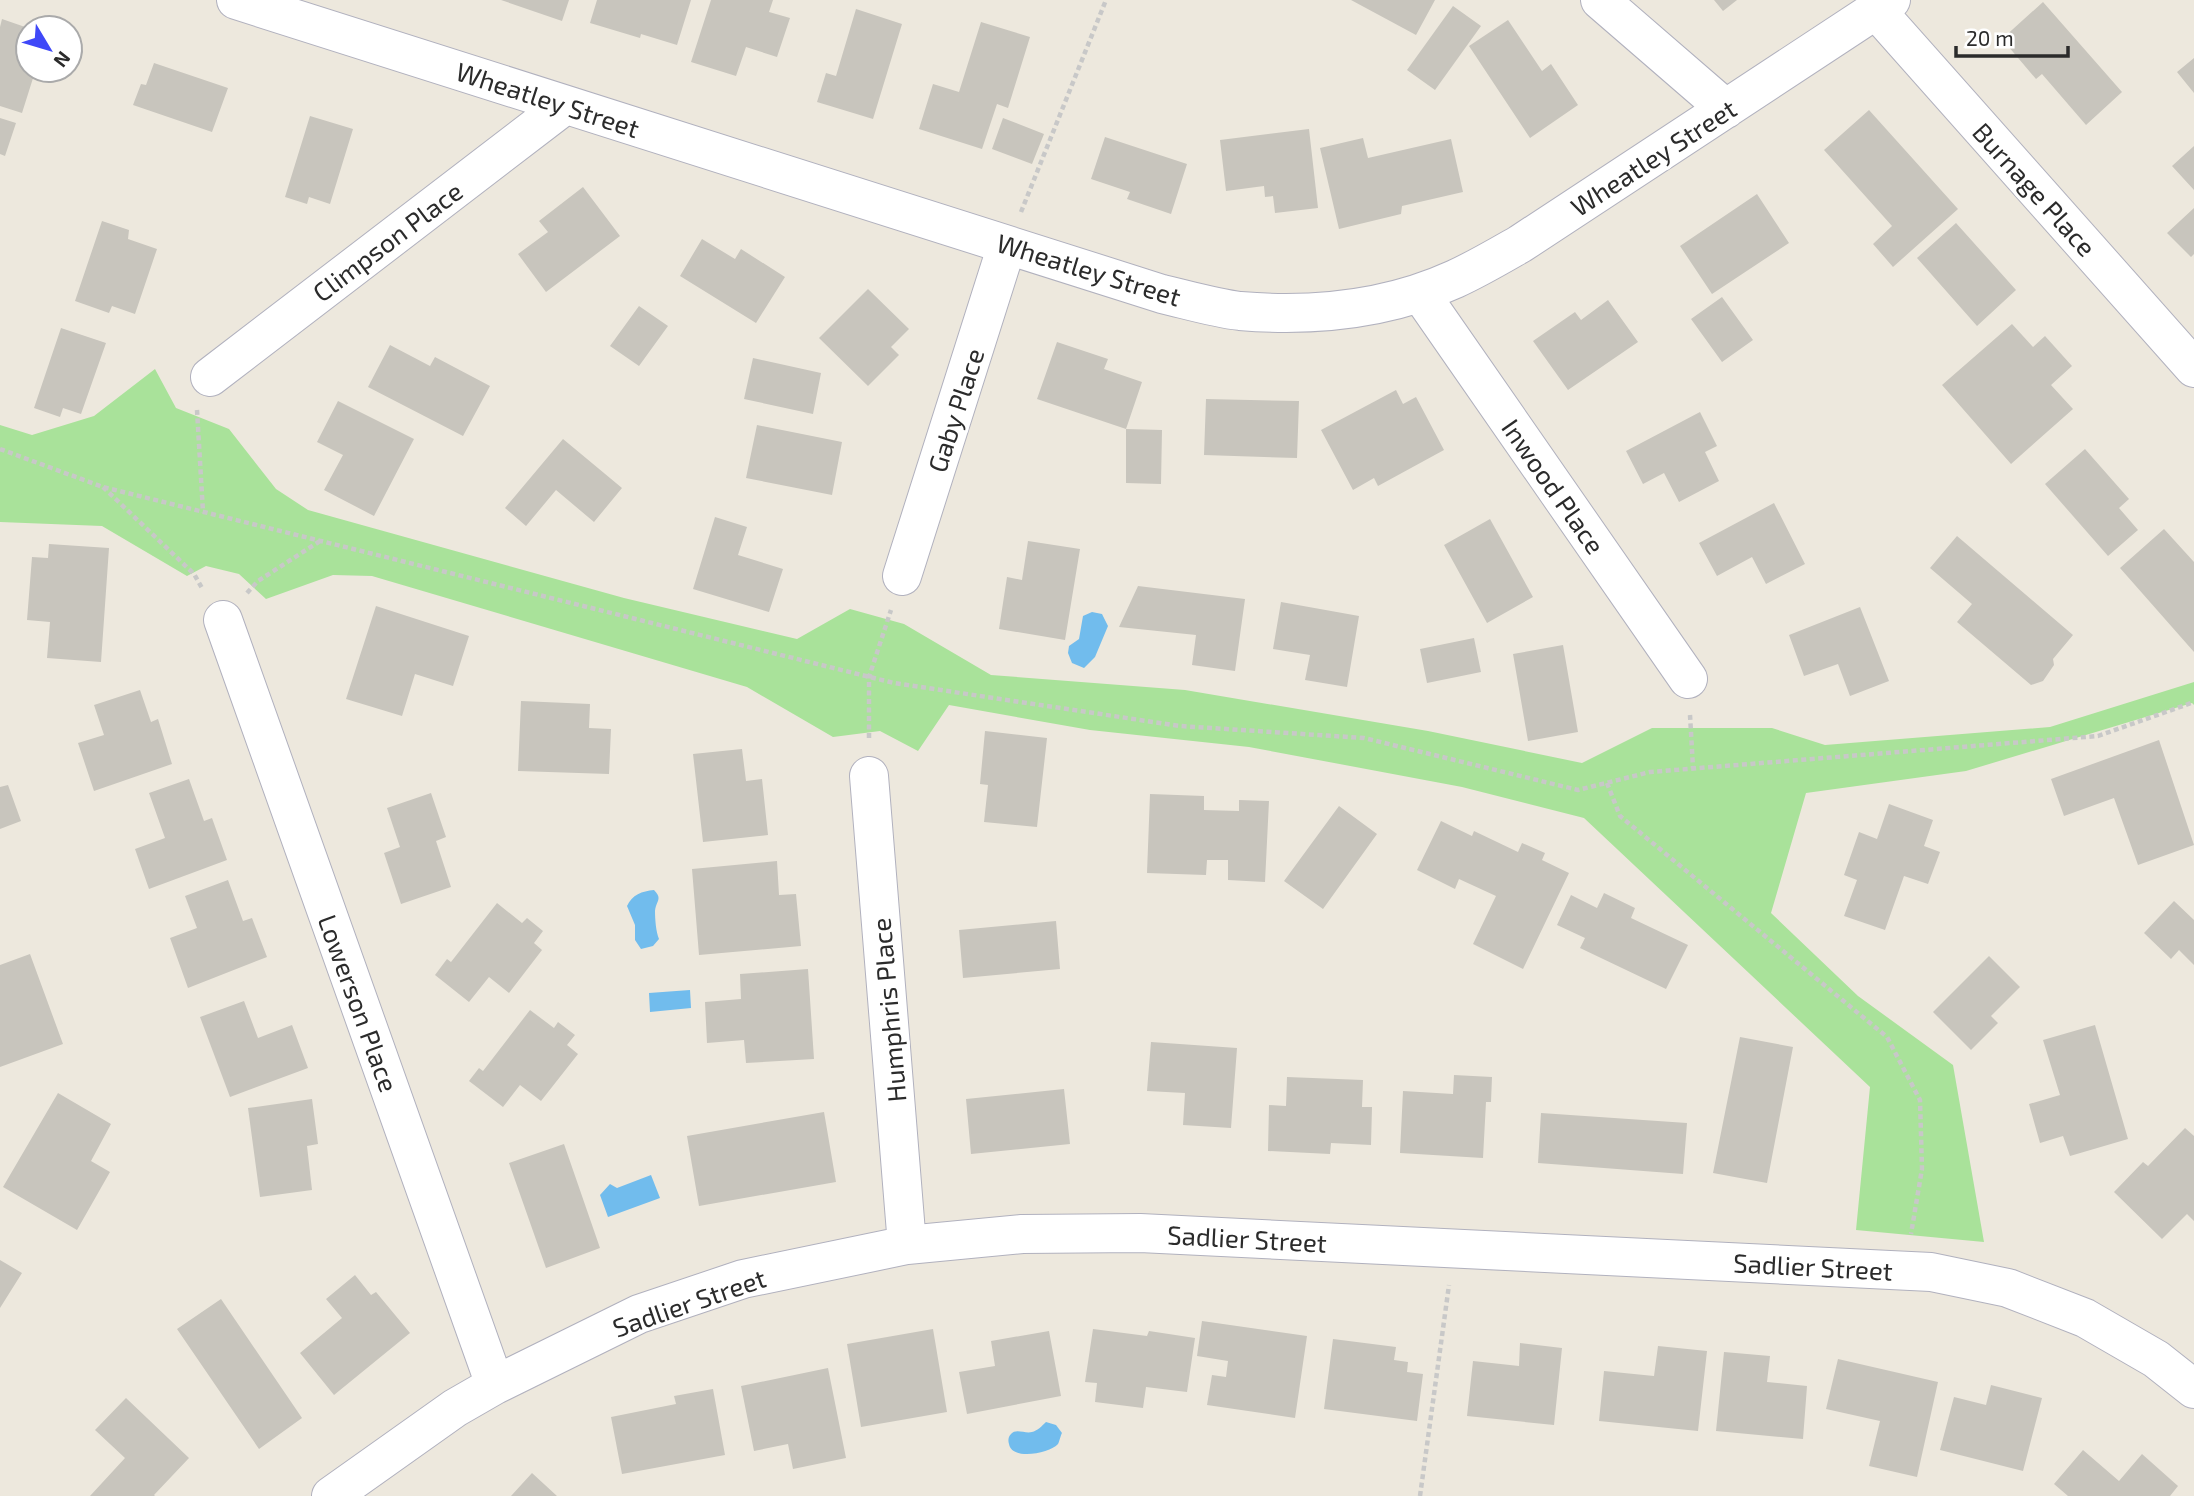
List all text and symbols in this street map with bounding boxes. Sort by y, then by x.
north arrow [14,14,84,84]
scale bar [1956,14,2068,58]
text: 20 m [1966,25,2014,50]
text: N [50,47,76,72]
street label: Wheatley Street [453,55,644,143]
street label: Wheatley Street [1565,92,1741,222]
street label: Burnage Place [1967,116,2103,262]
street label: Climpson Place [306,175,468,307]
street label: Wheatley Street [993,226,1185,312]
street label: Gaby Place [920,344,990,476]
street label: Inwood Place [1496,413,1612,559]
street label: Lowerson Place [313,910,405,1096]
street label: Humphris Place [865,917,911,1103]
street label: Sadlier Street [1166,1218,1328,1258]
street label: Sadlier Street [1732,1246,1894,1286]
street label: Sadlier Street [608,1261,770,1343]

